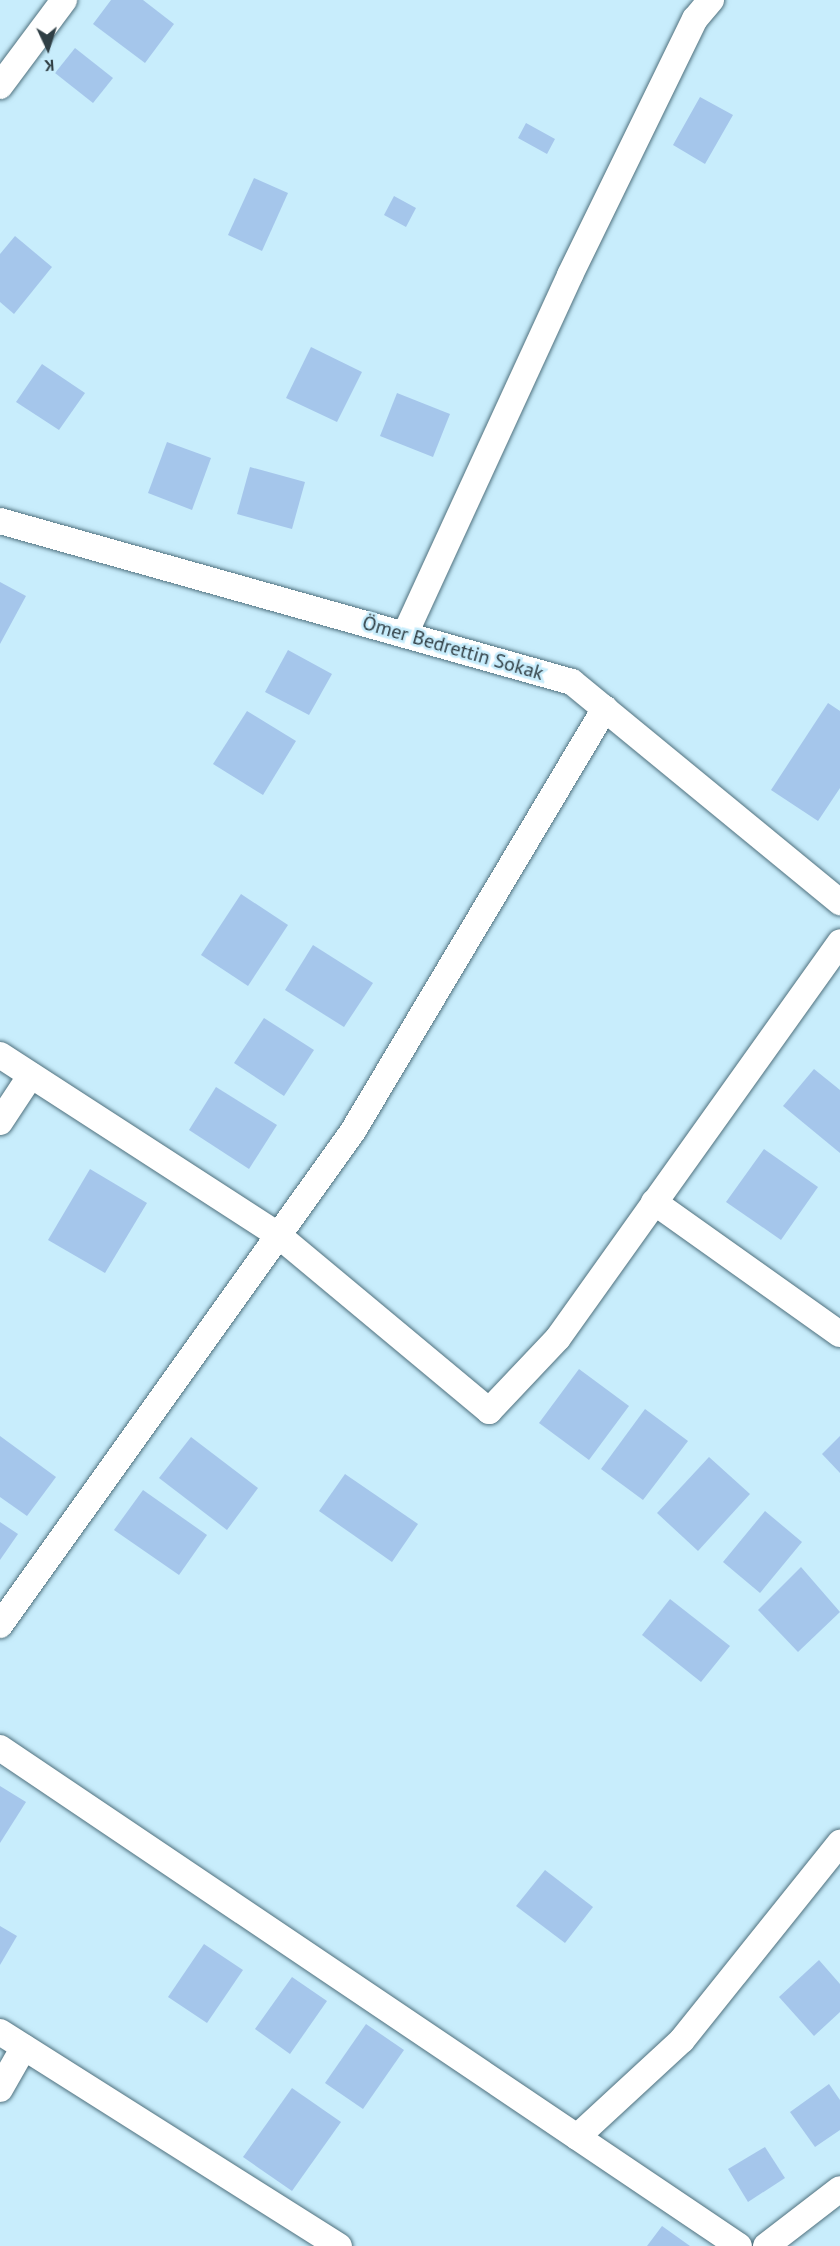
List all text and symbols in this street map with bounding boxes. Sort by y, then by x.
north arrow [18,18,78,78]
text: K [44,56,55,76]
street label: Ömer Bedrettin Sokak [360,611,546,685]

